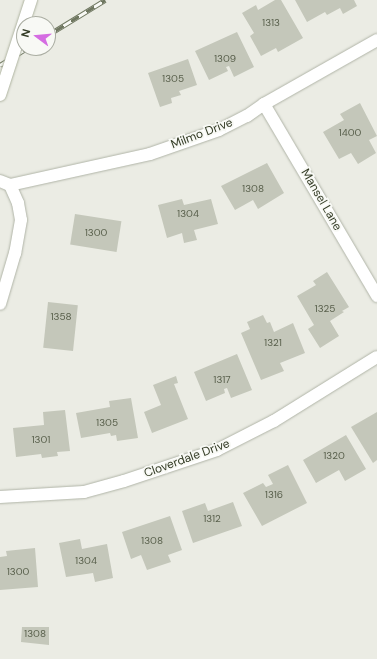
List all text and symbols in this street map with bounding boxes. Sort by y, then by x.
north arrow [16,16,56,56]
house number: 1313 [262,17,280,29]
text: N [18,27,33,39]
house number: 1309 [214,53,236,65]
house number: 1305 [162,73,184,85]
street label: Milmo Drive [169,116,235,152]
house number: 1400 [339,127,361,139]
street label: Mansel Lane [298,167,344,233]
house number: 1308 [242,183,264,195]
house number: 1304 [177,208,199,220]
house number: 1300 [85,227,107,239]
house number: 1325 [315,303,335,315]
house number: 1358 [50,311,72,323]
house number: 1321 [264,337,282,349]
house number: 1317 [213,374,231,386]
house number: 1305 [96,417,118,429]
house number: 1301 [32,434,50,446]
street label: Cloverdale Drive [142,437,232,481]
house number: 1320 [323,450,345,462]
house number: 1316 [265,489,283,501]
house number: 1312 [203,513,221,525]
house number: 1308 [141,535,163,547]
house number: 1304 [75,555,97,567]
house number: 1300 [7,566,29,578]
house number: 1308 [24,628,46,640]

